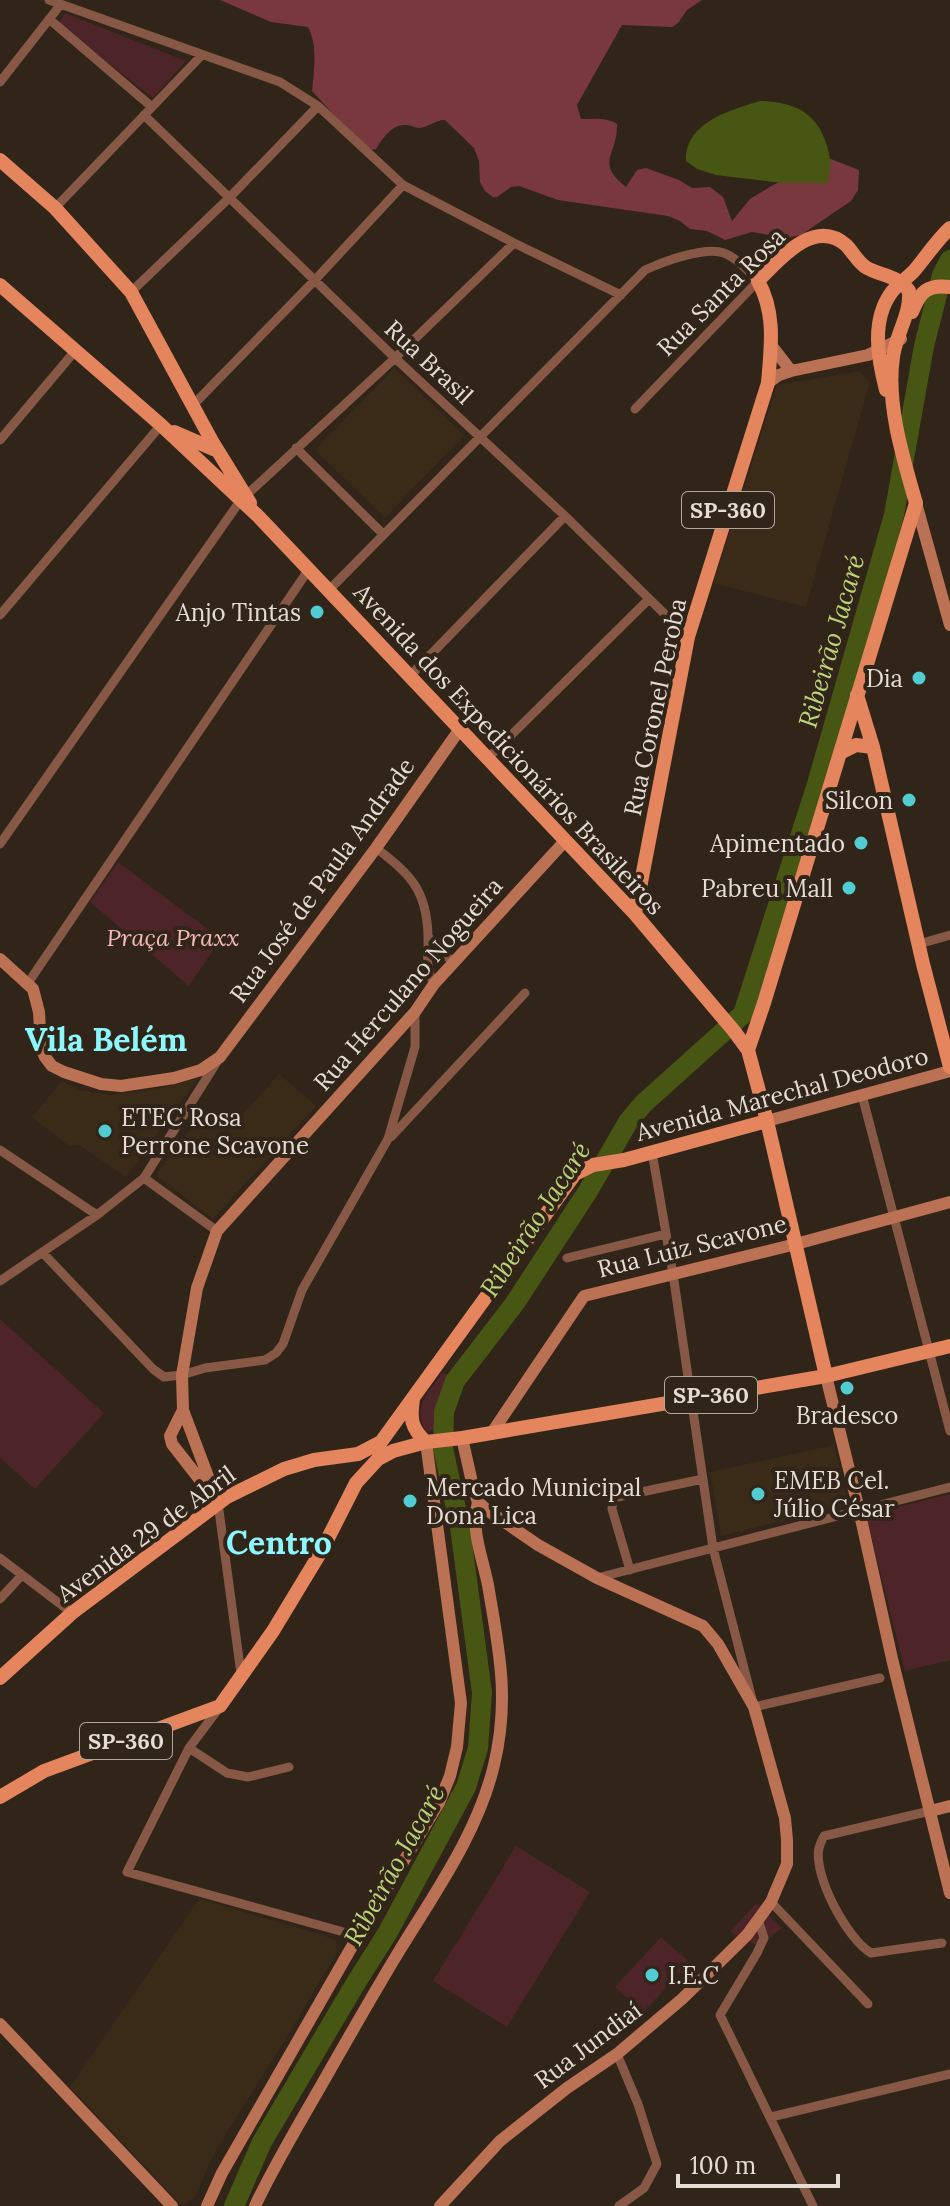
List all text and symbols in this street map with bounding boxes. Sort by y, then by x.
street label: Rua Santa Rosa [650,221,792,363]
street label: Rua Brasil [378,313,480,411]
road number: SP-360 [682,492,774,528]
water label: Ribeirão Jacaré [791,551,871,731]
street label: Avenida dos Expedicionários Brasileiros [346,576,671,921]
street label: Rua Coronel Peroba [617,595,693,819]
place label: Anjo Tintas [175,597,301,628]
marker: Anjo Tintas [308,603,326,621]
place label: Dia [866,663,903,694]
marker: Dia [910,669,928,687]
street label: Rua José de Paula Andrade [223,751,421,1009]
place label: Silcon [825,785,893,816]
marker: Silcon [900,791,918,809]
place label: Apimentado [709,828,845,859]
marker: Apimentado [852,834,870,852]
street label: Rua Herculano Nogueira [307,871,509,1097]
place label: Pabreu Mall [701,873,833,904]
marker: Pabreu Mall [840,879,858,897]
park label: Praça Praxx [107,922,239,953]
district label: Vila Belém [25,1019,187,1060]
street label: Avenida Marechal Deodoro [632,1040,932,1148]
place label: ETEC Rosa Perrone Scavone [121,1102,309,1161]
marker: ETEC Rosa Perrone Scavone [96,1122,114,1140]
water label: Ribeirão Jacaré [473,1135,597,1303]
street label: Rua Luiz Scavone [594,1208,790,1284]
road number: SP-360 [665,1377,757,1413]
marker: Bradesco [838,1379,856,1397]
place label: Bradesco [796,1400,898,1431]
street label: Avenida 29 de Abril [50,1459,241,1610]
place label: EMEB Cel. Júlio César [773,1465,895,1524]
place label: Mercado Municipal Dona Lica [426,1472,641,1531]
marker: EMEB Cel. Júlio César [749,1485,767,1503]
marker: Mercado Municipal Dona Lica [401,1492,419,1510]
district label: Centro [226,1522,332,1563]
road number: SP-360 [80,1723,172,1759]
water label: Ribeirão Jacaré [336,1779,452,1951]
place label: I.E.C [668,1960,719,1991]
marker: I.E.C [643,1966,661,1984]
street label: Rua Jundiaí [528,1995,648,2095]
scale bar [678,2138,838,2188]
text: 100 m [690,2150,756,2181]

